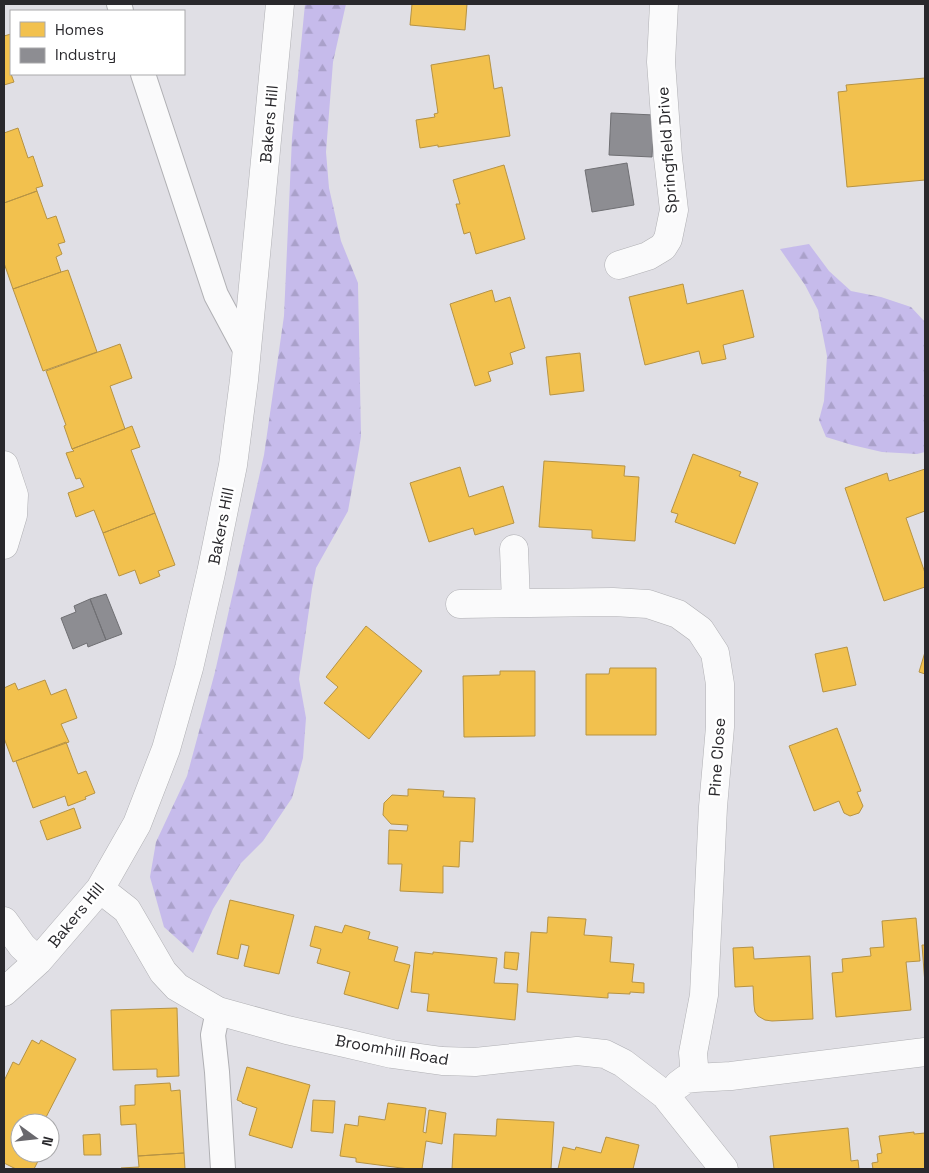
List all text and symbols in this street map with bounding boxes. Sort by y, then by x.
legend [10,10,185,75]
text: Homes [55,20,104,39]
text: Industry [55,45,116,64]
street label: Bakers Hill [255,84,283,164]
street label: Springfield Drive [652,86,682,214]
street label: Bakers Hill [203,486,239,566]
street label: Pine Close [704,717,730,797]
street label: Bakers Hill [43,878,109,952]
street label: Broomhill Road [334,1030,450,1070]
north arrow [10,1113,60,1163]
text: N [38,1134,57,1148]

